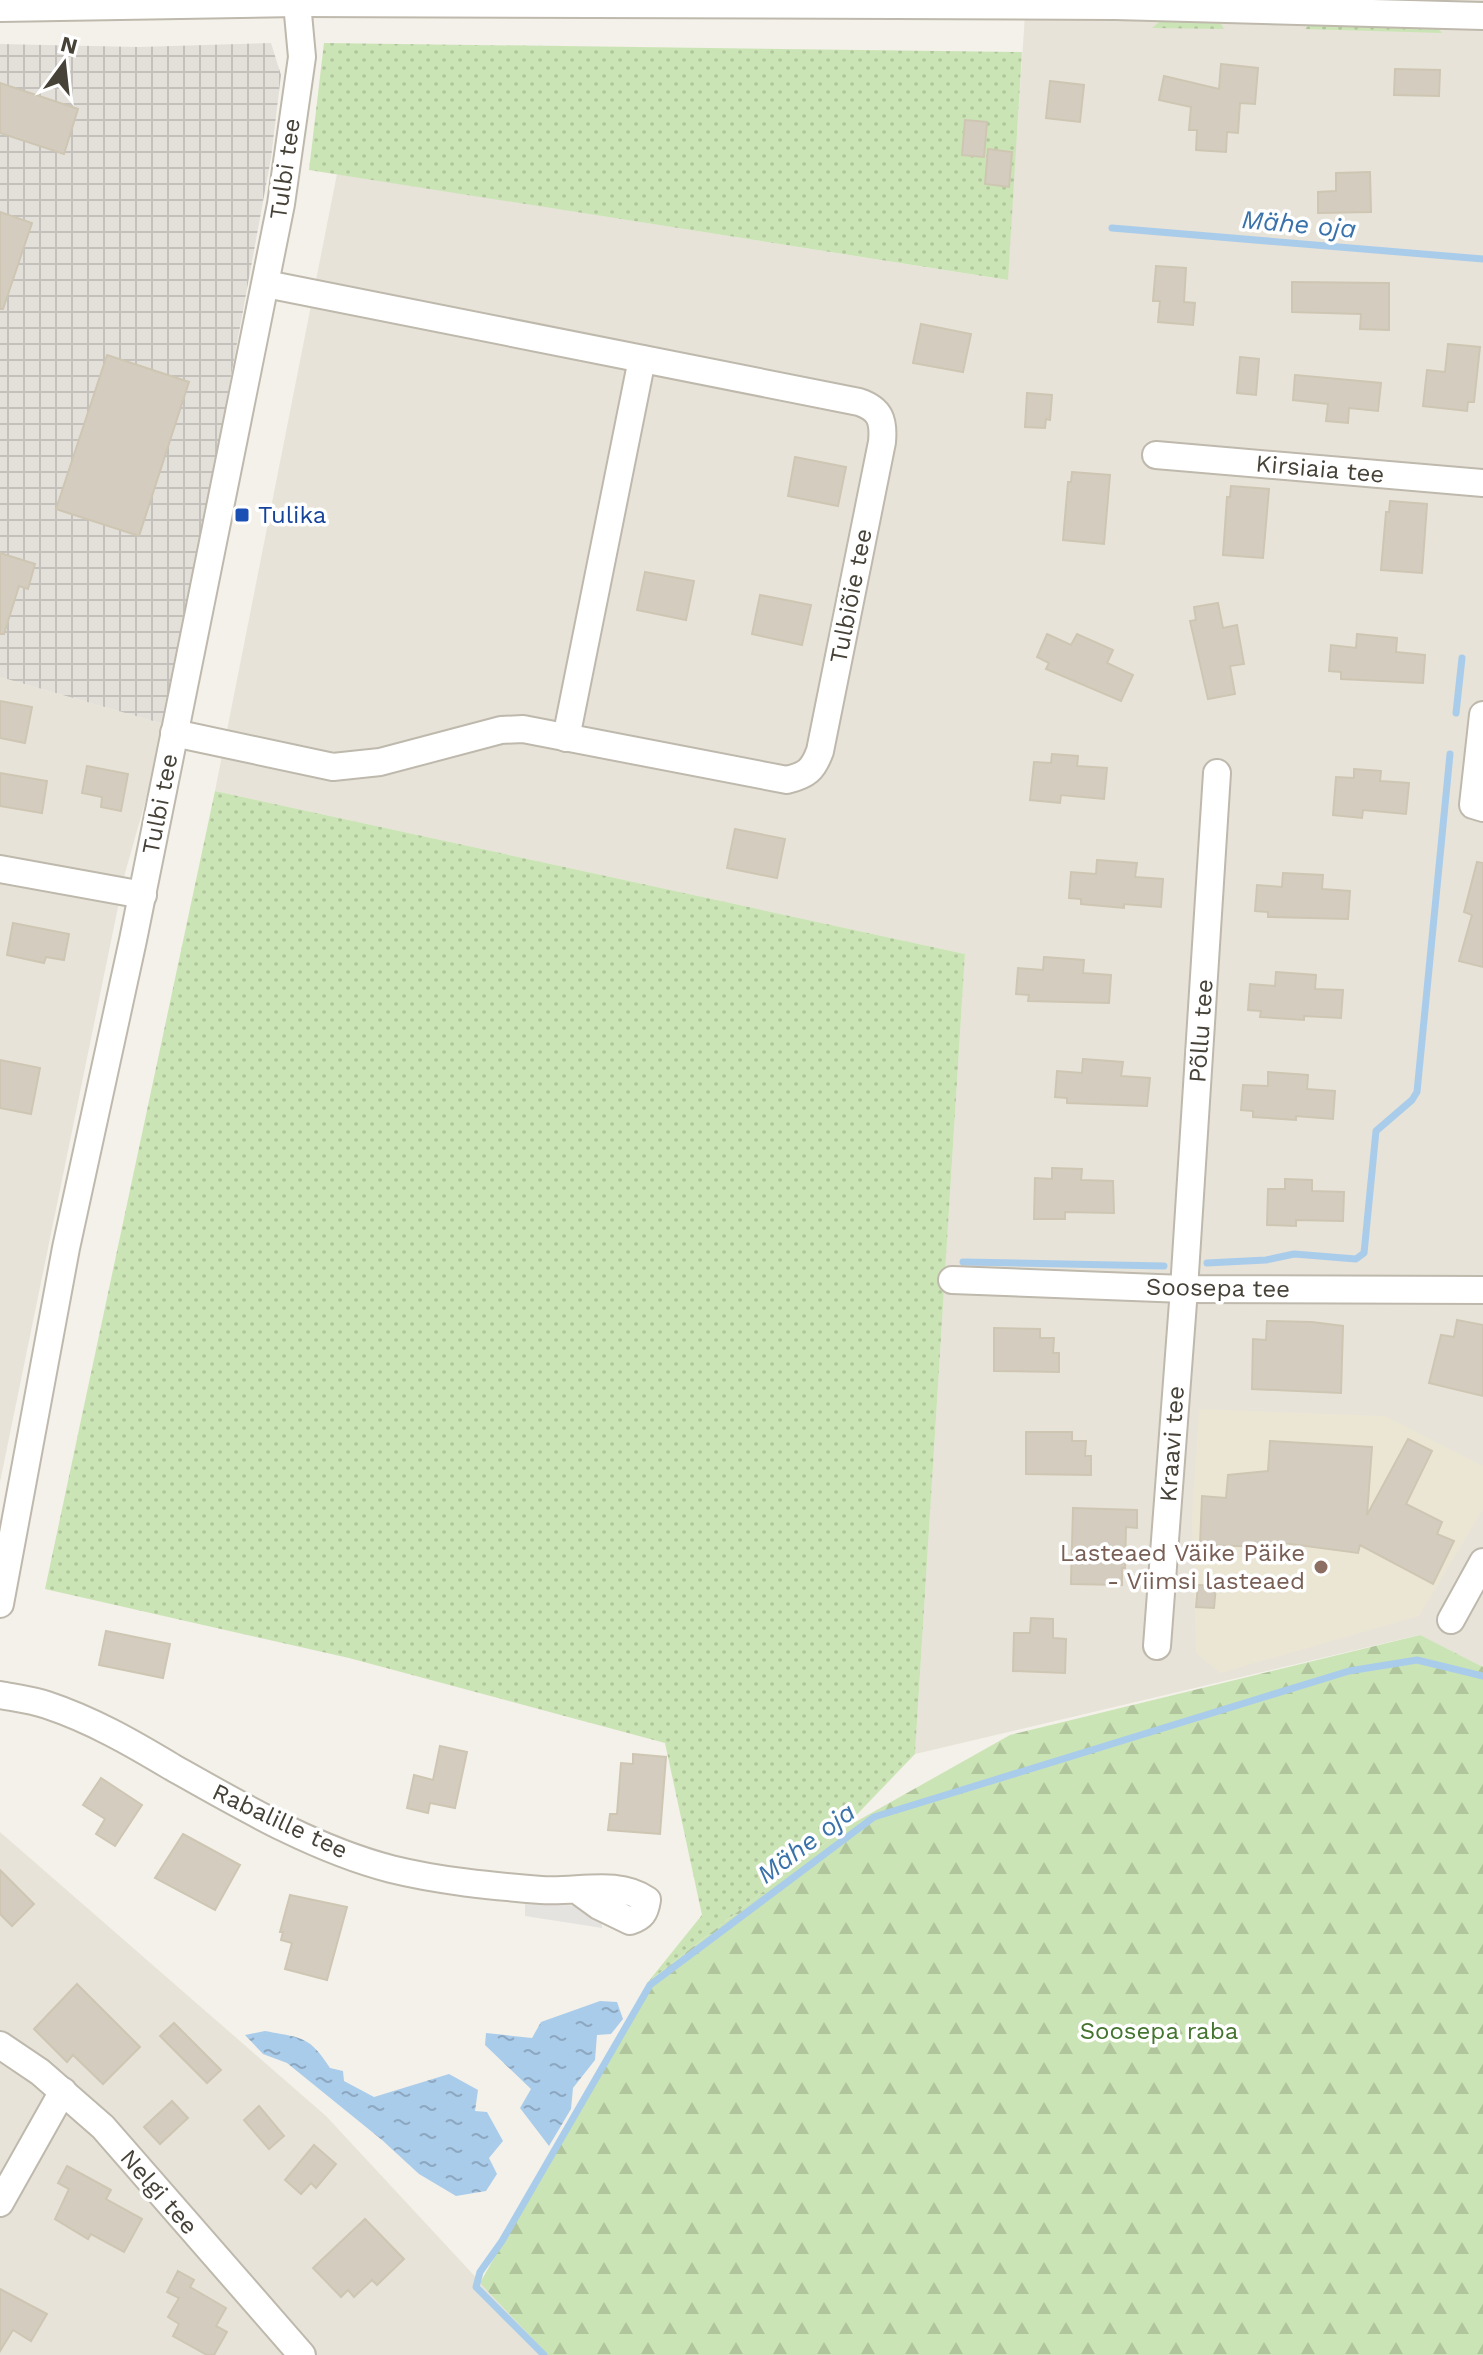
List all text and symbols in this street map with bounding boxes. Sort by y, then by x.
north arrow [24,24,104,104]
text: N [58,31,80,59]
street label: Tulbi tee [264,117,306,221]
water label: Mähe oja [1240,204,1358,244]
street label: Kirsiaia tee [1255,449,1385,489]
place label: Tulika [258,501,326,529]
marker: Tulika [233,506,251,524]
street label: Tulbiõie tee [824,526,878,666]
street label: Tulbi tee [137,751,183,857]
street label: Põllu tee [1183,978,1219,1084]
street label: Soosepa tee [1146,1273,1290,1303]
street label: Kraavi tee [1154,1385,1190,1503]
place label: Lasteaed Väike Päike - Viimsi lasteaed [1060,1539,1305,1595]
marker: Lasteaed Väike Päike - Viimsi lasteaed [1312,1558,1330,1576]
street label: Rabalille tee [208,1777,352,1865]
water label: Mähe oja [751,1796,861,1890]
park label: Soosepa raba [1080,2017,1238,2045]
street label: Nelgi tee [115,2144,203,2240]

